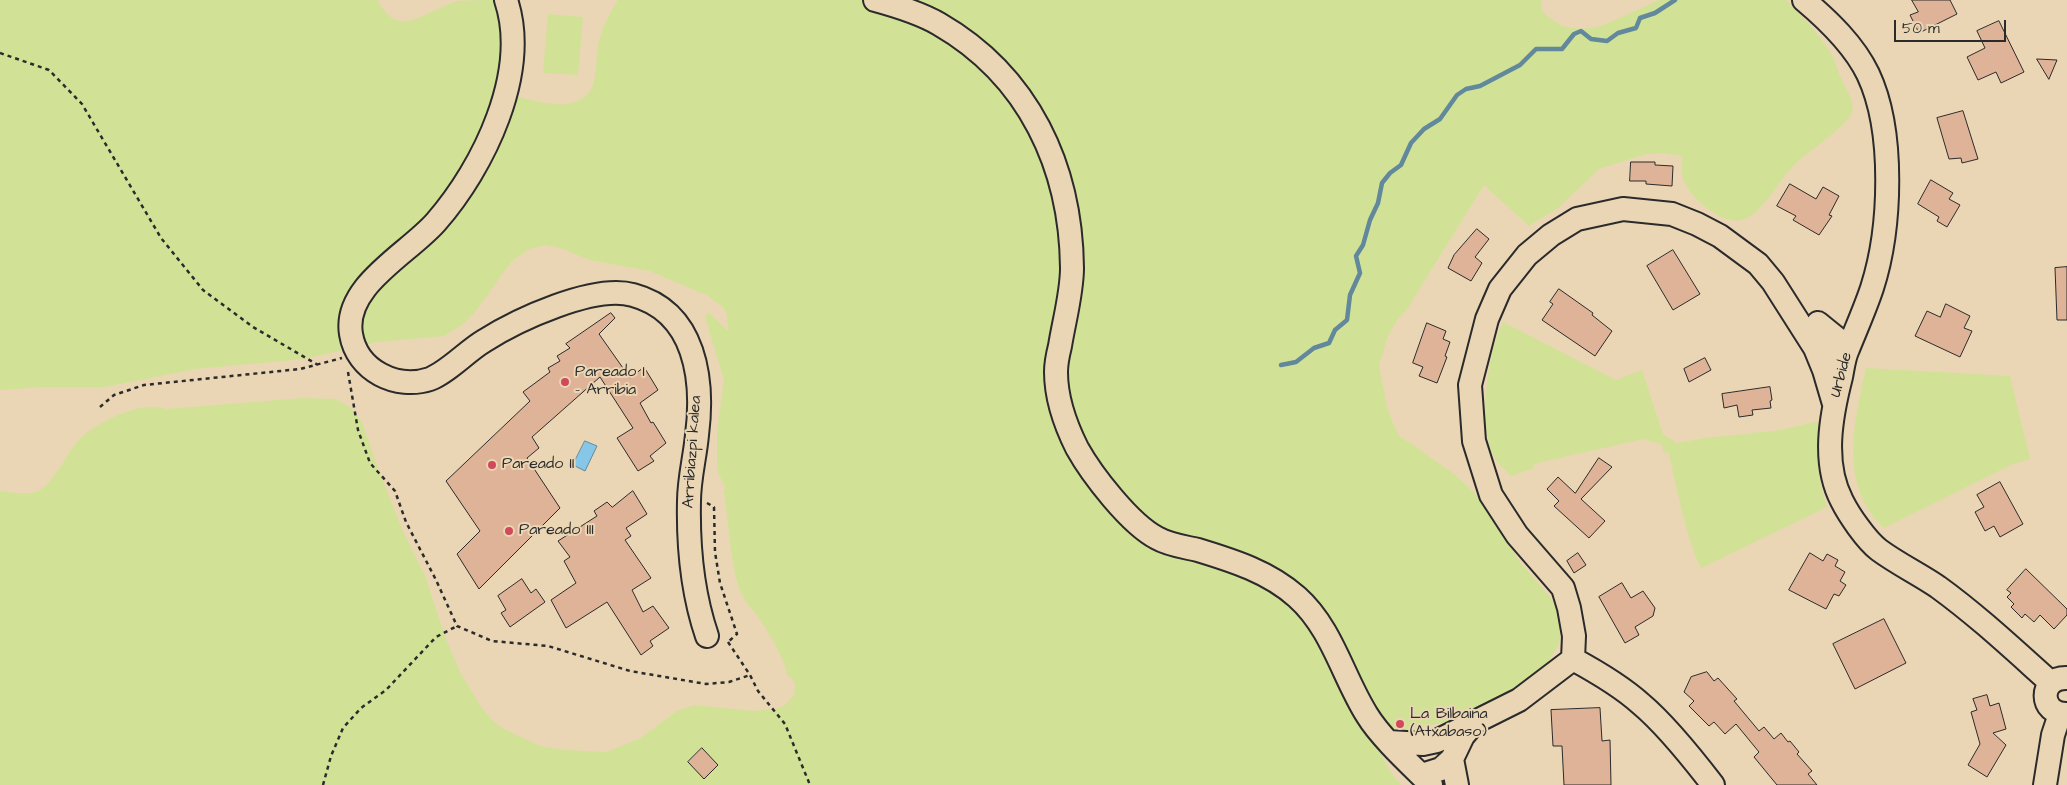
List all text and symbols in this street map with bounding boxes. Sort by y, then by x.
scale bar [1897,10,2010,42]
text: 50 m [1902,18,1940,39]
street label: Urbide [1827,350,1857,400]
place label: Pareado I - Arribia [575,363,645,401]
marker: Pareado I - Arribia [559,376,571,388]
street label: Arribiazpi kalea [679,395,707,509]
place label: Pareado II [502,455,574,475]
marker: Pareado II [486,459,498,471]
place label: Pareado III [519,521,594,541]
marker: Pareado III [503,525,515,537]
place label: La Bilbaina (Atxabaso) [1410,705,1488,743]
marker: La Bilbaina (Atxabaso) [1394,718,1406,730]

